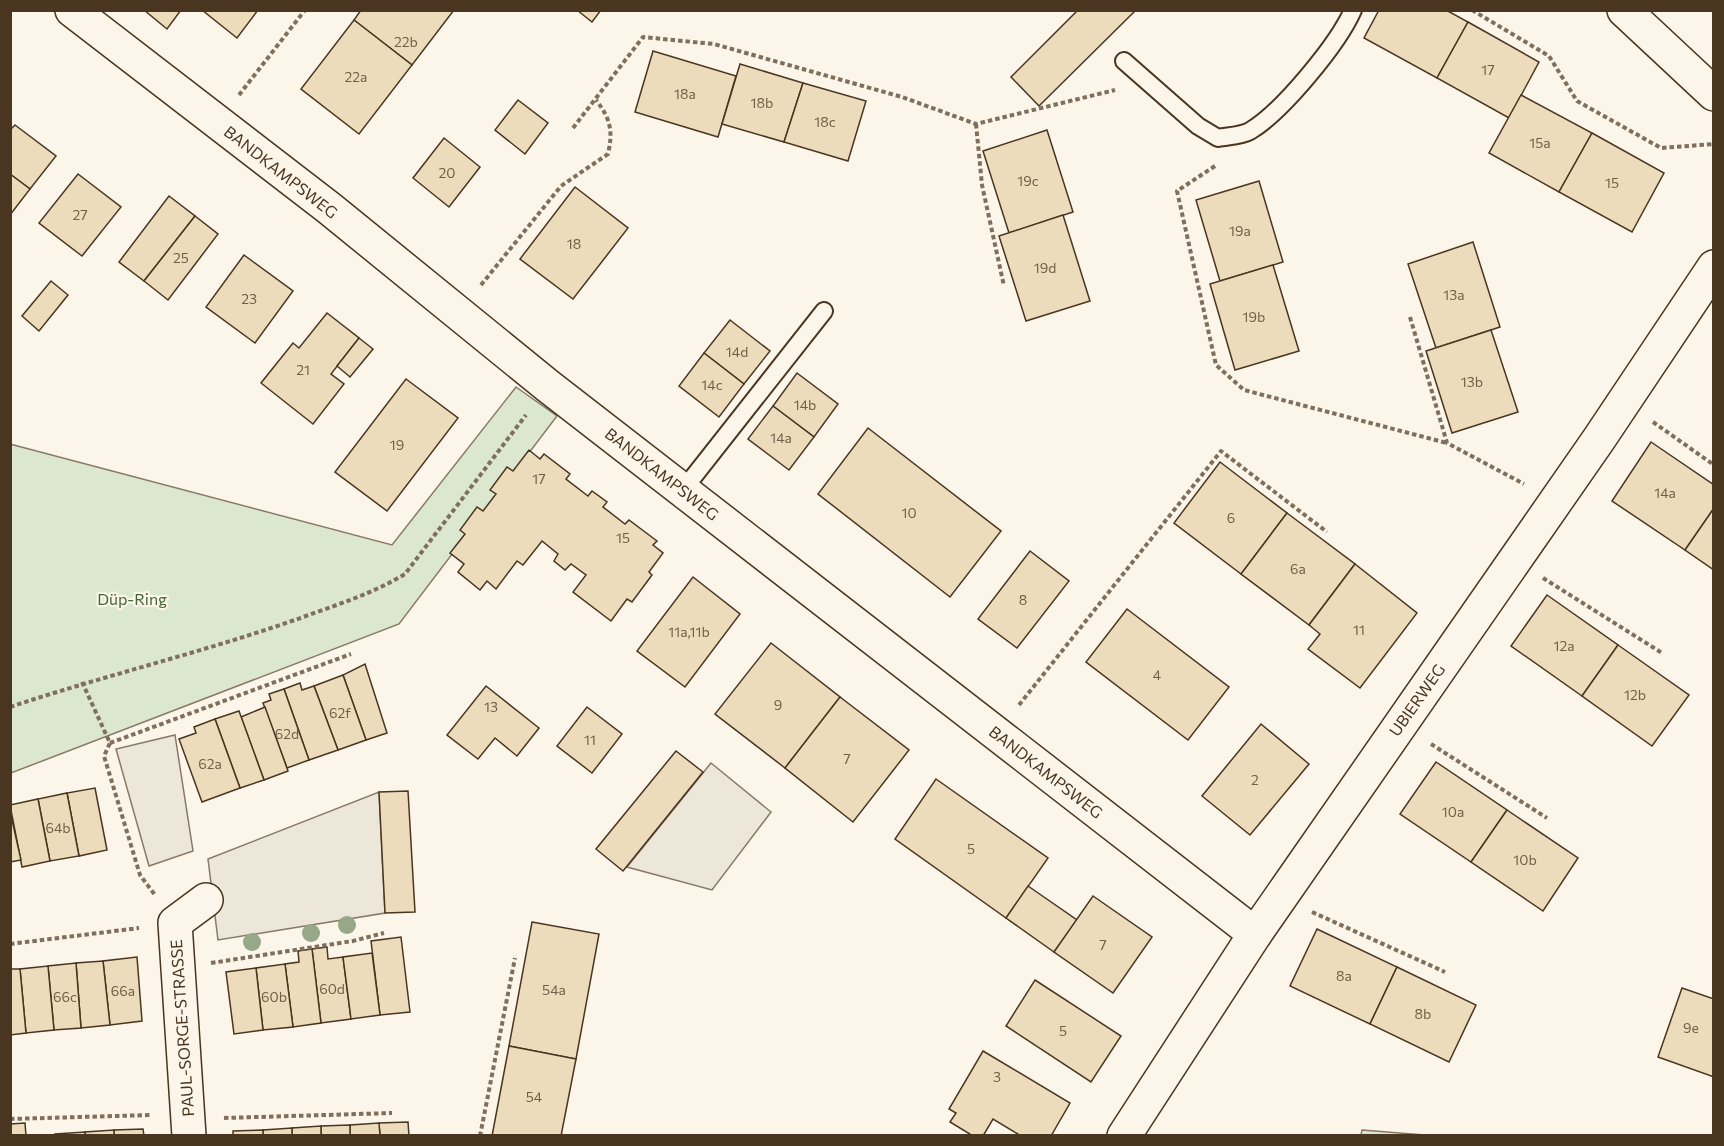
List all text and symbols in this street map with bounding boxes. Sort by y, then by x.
house number: 22b [394,33,418,50]
house number: 17 [1481,61,1495,78]
house number: 22a [345,68,367,85]
house number: 18a [674,85,696,102]
house number: 18b [751,94,773,111]
house number: 18c [814,113,836,130]
street label: BANDKAMPSWEG [221,121,342,222]
house number: 15a [1529,134,1551,151]
house number: 20 [439,164,455,181]
house number: 19c [1017,172,1039,189]
house number: 15 [1605,174,1619,191]
house number: 27 [72,206,88,223]
house number: 19a [1229,222,1251,239]
house number: 18 [567,235,581,252]
house number: 25 [173,249,189,266]
house number: 19d [1034,259,1056,276]
house number: 13a [1443,286,1465,303]
house number: 23 [241,290,257,307]
house number: 19b [1243,308,1265,325]
house number: 14d [726,343,748,360]
house number: 21 [296,361,310,378]
house number: 13b [1461,373,1483,390]
house number: 14c [701,376,723,393]
house number: 14b [794,396,816,413]
street label: BANDKAMPSWEG [602,423,723,524]
house number: 14a [770,429,792,446]
house number: 19 [390,436,404,453]
house number: 17 [532,470,546,487]
house number: 14a [1654,484,1676,501]
house number: 10 [901,504,917,521]
house number: 6 [1227,509,1235,526]
house number: 15 [616,529,630,546]
house number: 6a [1290,560,1306,577]
park label: Düp-Ring [97,589,167,608]
house number: 8 [1019,591,1027,608]
house number: 11 [1353,621,1365,638]
house number: 11a,11b [668,623,710,640]
house number: 12a [1553,637,1575,654]
street label: UBIERWEG [1385,660,1448,740]
house number: 4 [1153,666,1162,683]
house number: 12b [1624,686,1646,703]
house number: 9 [774,696,782,713]
house number: 13 [484,698,498,715]
house number: 62f [329,704,351,721]
street label: BANDKAMPSWEG [986,721,1107,822]
house number: 62d [275,725,299,742]
house number: 11 [584,731,596,748]
house number: 7 [843,750,851,767]
house number: 62a [198,755,222,772]
house number: 2 [1251,771,1259,788]
house number: 10a [1442,803,1464,820]
house number: 64b [45,819,71,836]
house number: 5 [967,840,975,857]
house number: 10b [1513,851,1537,868]
house number: 7 [1099,936,1107,953]
street label: PAUL-SORGE-STRASSE [166,939,197,1117]
house number: 8a [1336,967,1352,984]
house number: 60d [319,980,345,997]
house number: 54a [542,981,566,998]
house number: 66a [111,982,135,999]
house number: 66c [53,988,77,1005]
house number: 60b [261,988,287,1005]
house number: 8b [1415,1005,1431,1022]
house number: 9e [1683,1019,1699,1036]
house number: 5 [1059,1022,1067,1039]
house number: 3 [993,1068,1001,1085]
house number: 54 [526,1088,543,1105]

